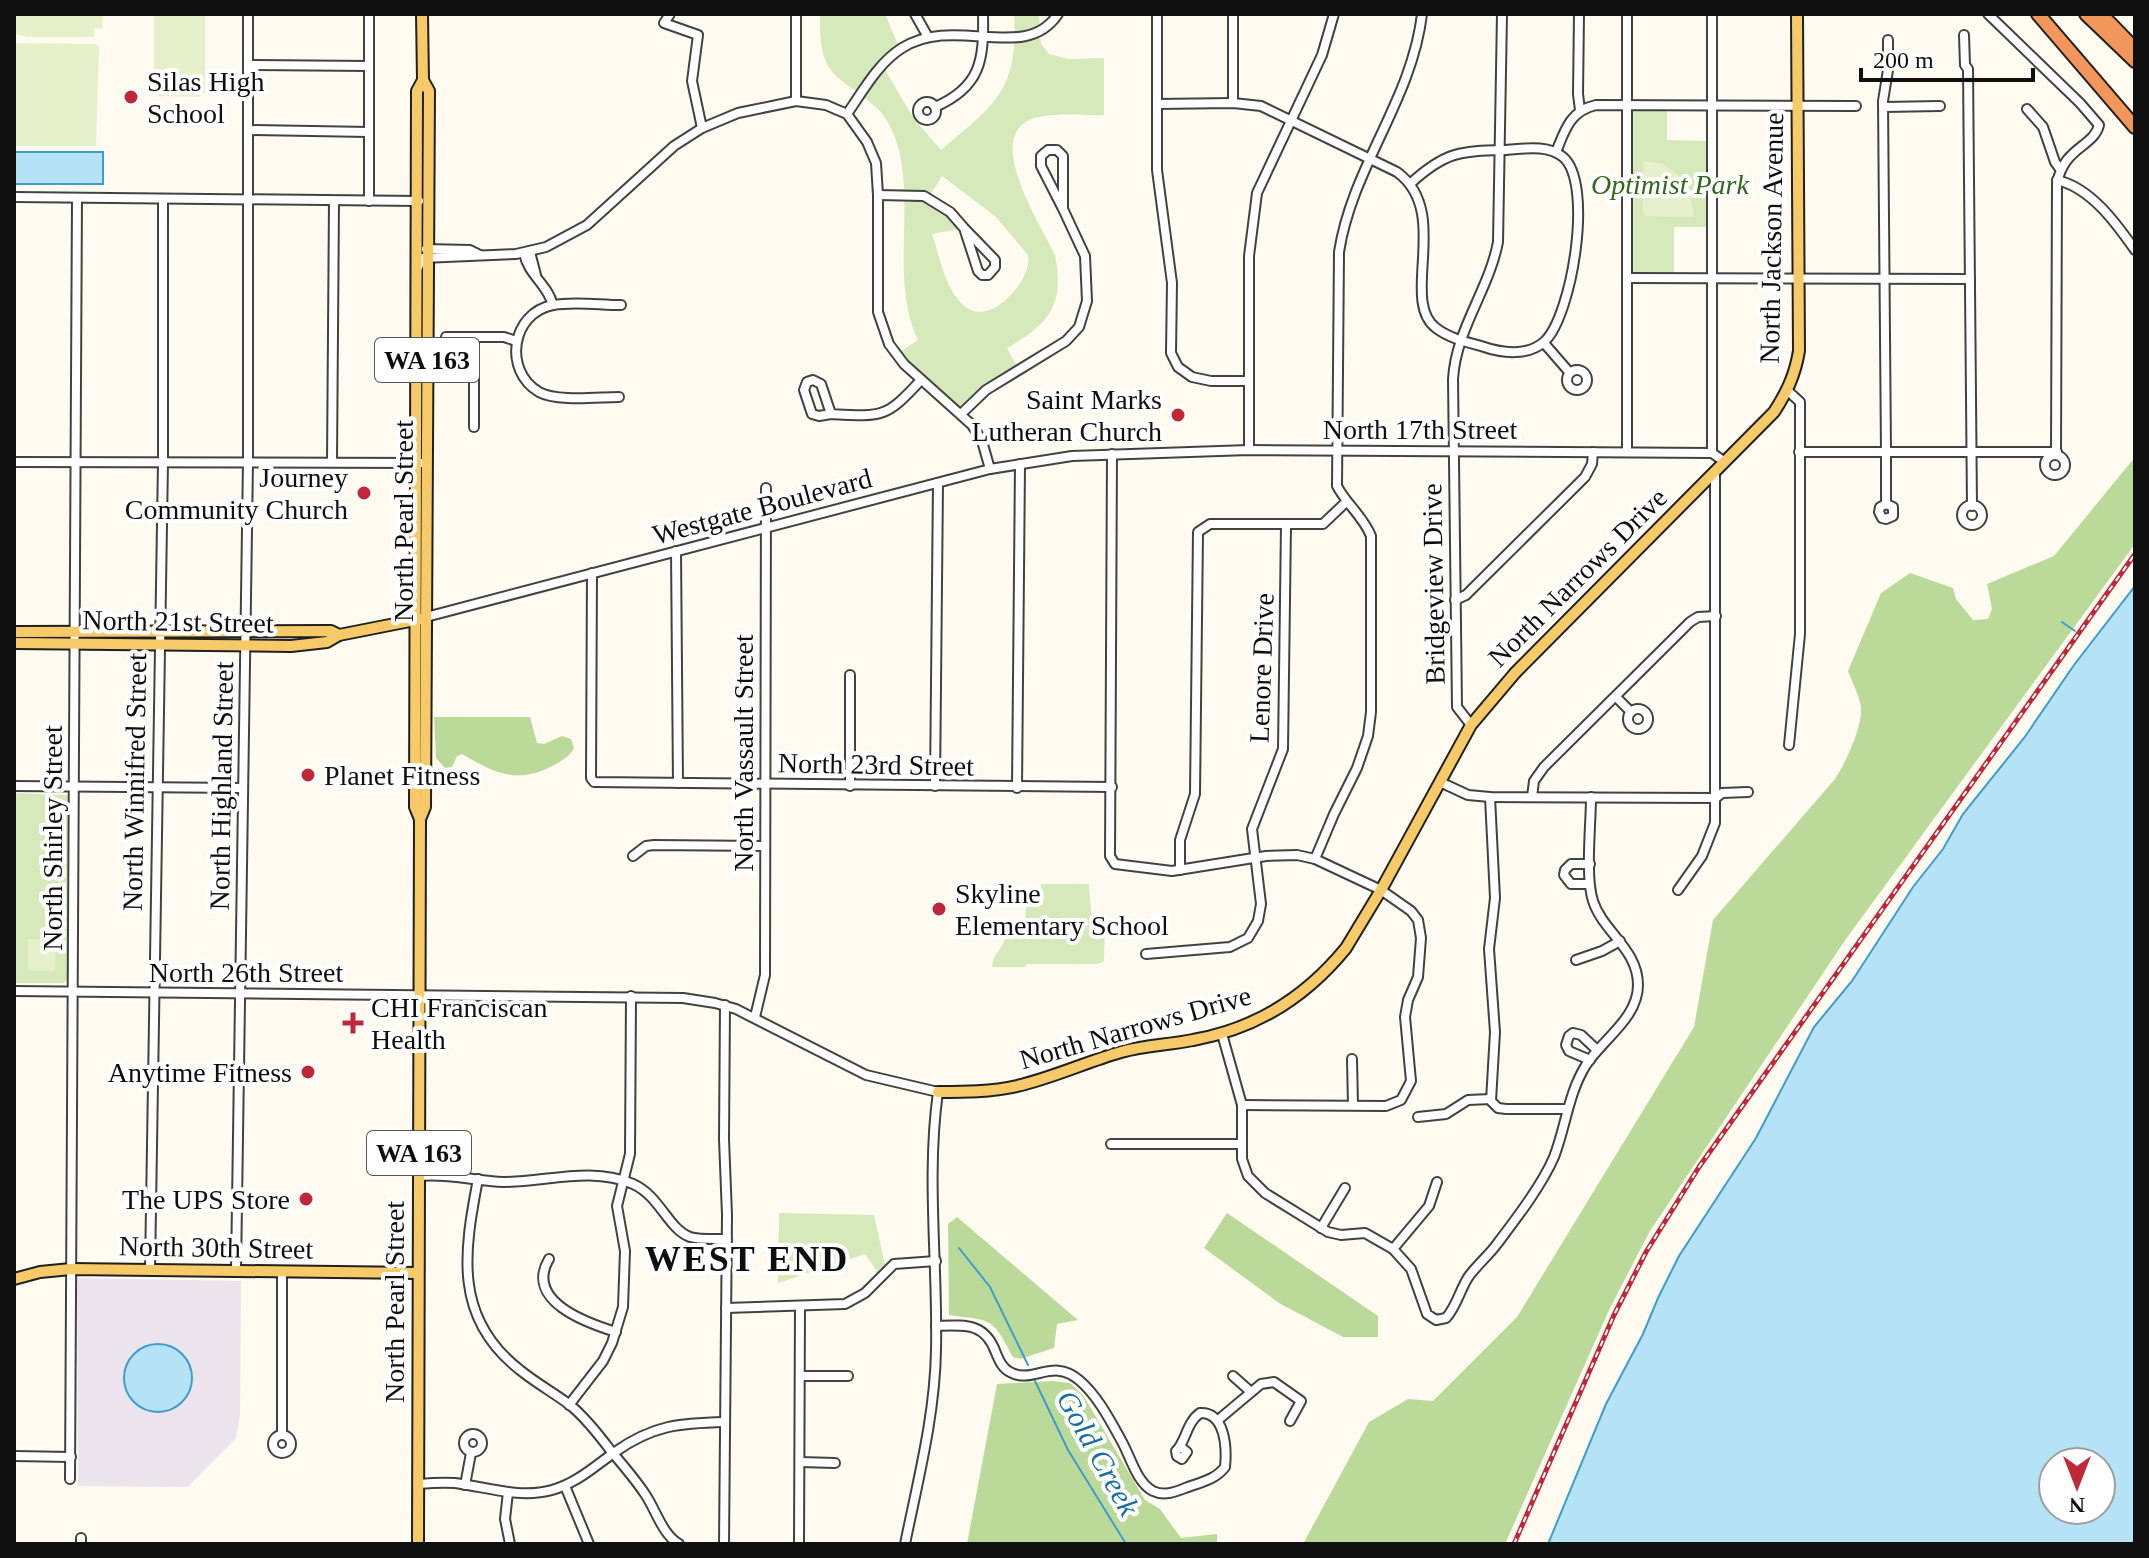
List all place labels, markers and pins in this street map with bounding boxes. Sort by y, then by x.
place label: Silas High School [147,66,264,129]
marker: Silas High School [122,88,140,106]
place label: Saint Marks Lutheran Church [972,384,1162,447]
marker: Saint Marks Lutheran Church [1169,406,1187,424]
place label: Journey Community Church [125,462,348,525]
marker: Journey Community Church [355,484,373,502]
place label: Planet Fitness [324,760,480,791]
marker: Planet Fitness [299,766,317,784]
place label: Skyline Elementary School [955,878,1169,941]
marker: Skyline Elementary School [930,900,948,918]
place label: CHI Franciscan Health [371,992,548,1055]
marker: CHI Franciscan Health [342,1012,364,1034]
place label: Anytime Fitness [108,1057,292,1088]
marker: Anytime Fitness [299,1063,317,1081]
place label: The UPS Store [122,1184,290,1215]
marker: The UPS Store [297,1190,315,1208]

